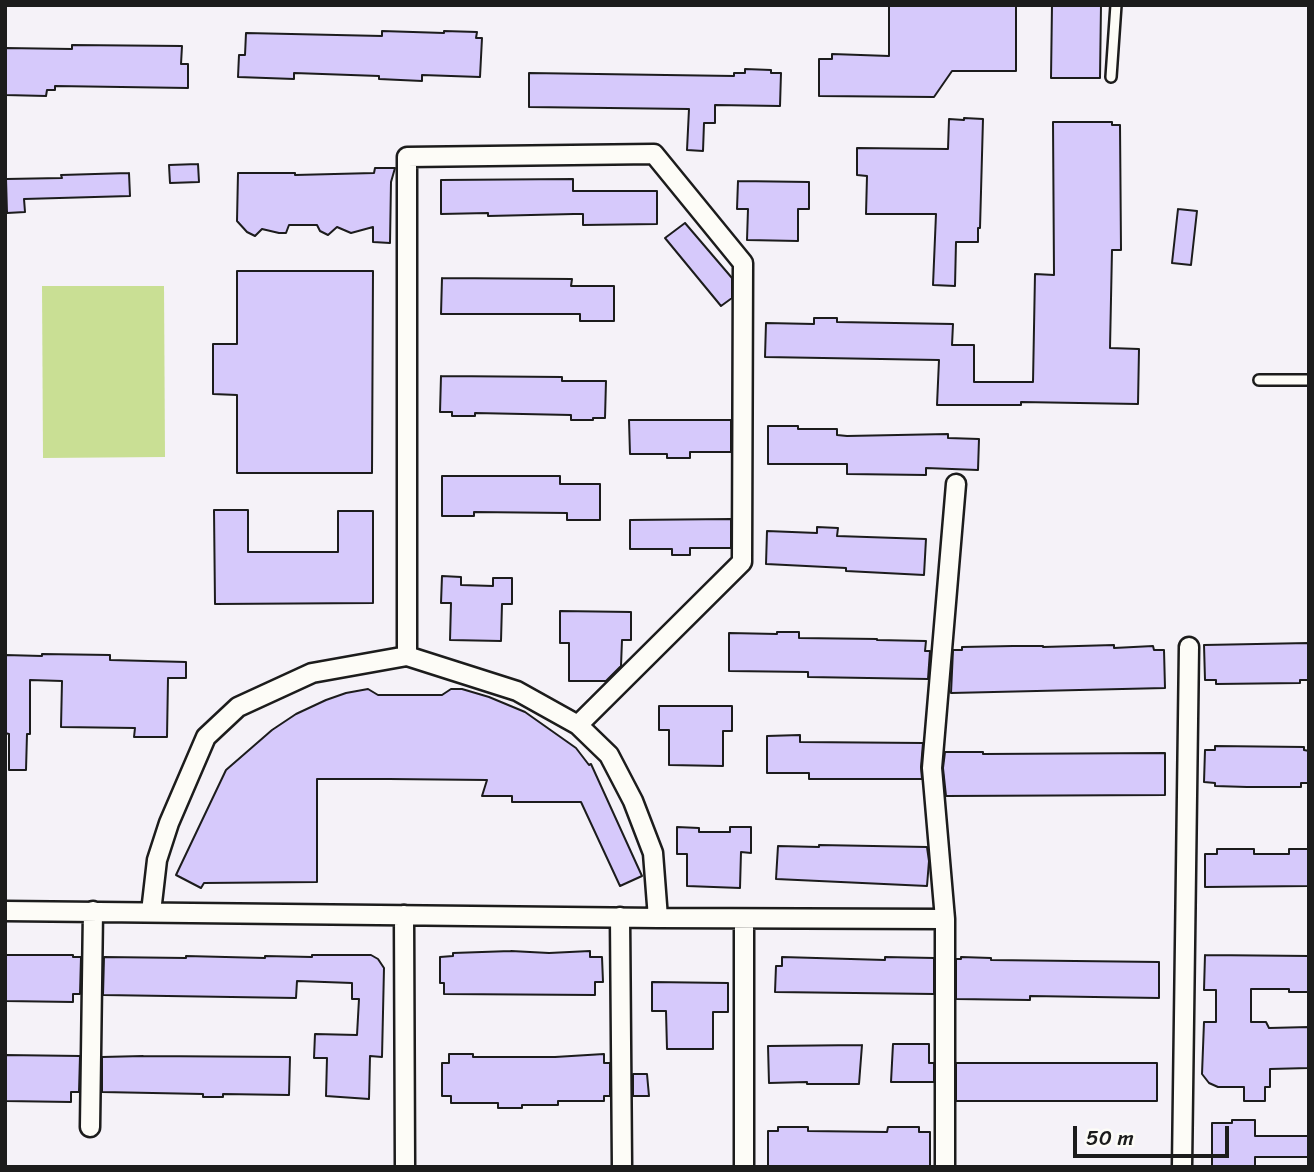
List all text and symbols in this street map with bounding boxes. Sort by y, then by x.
scale bar [1076,1112,1232,1156]
text: 50 m [1086,1119,1134,1157]

